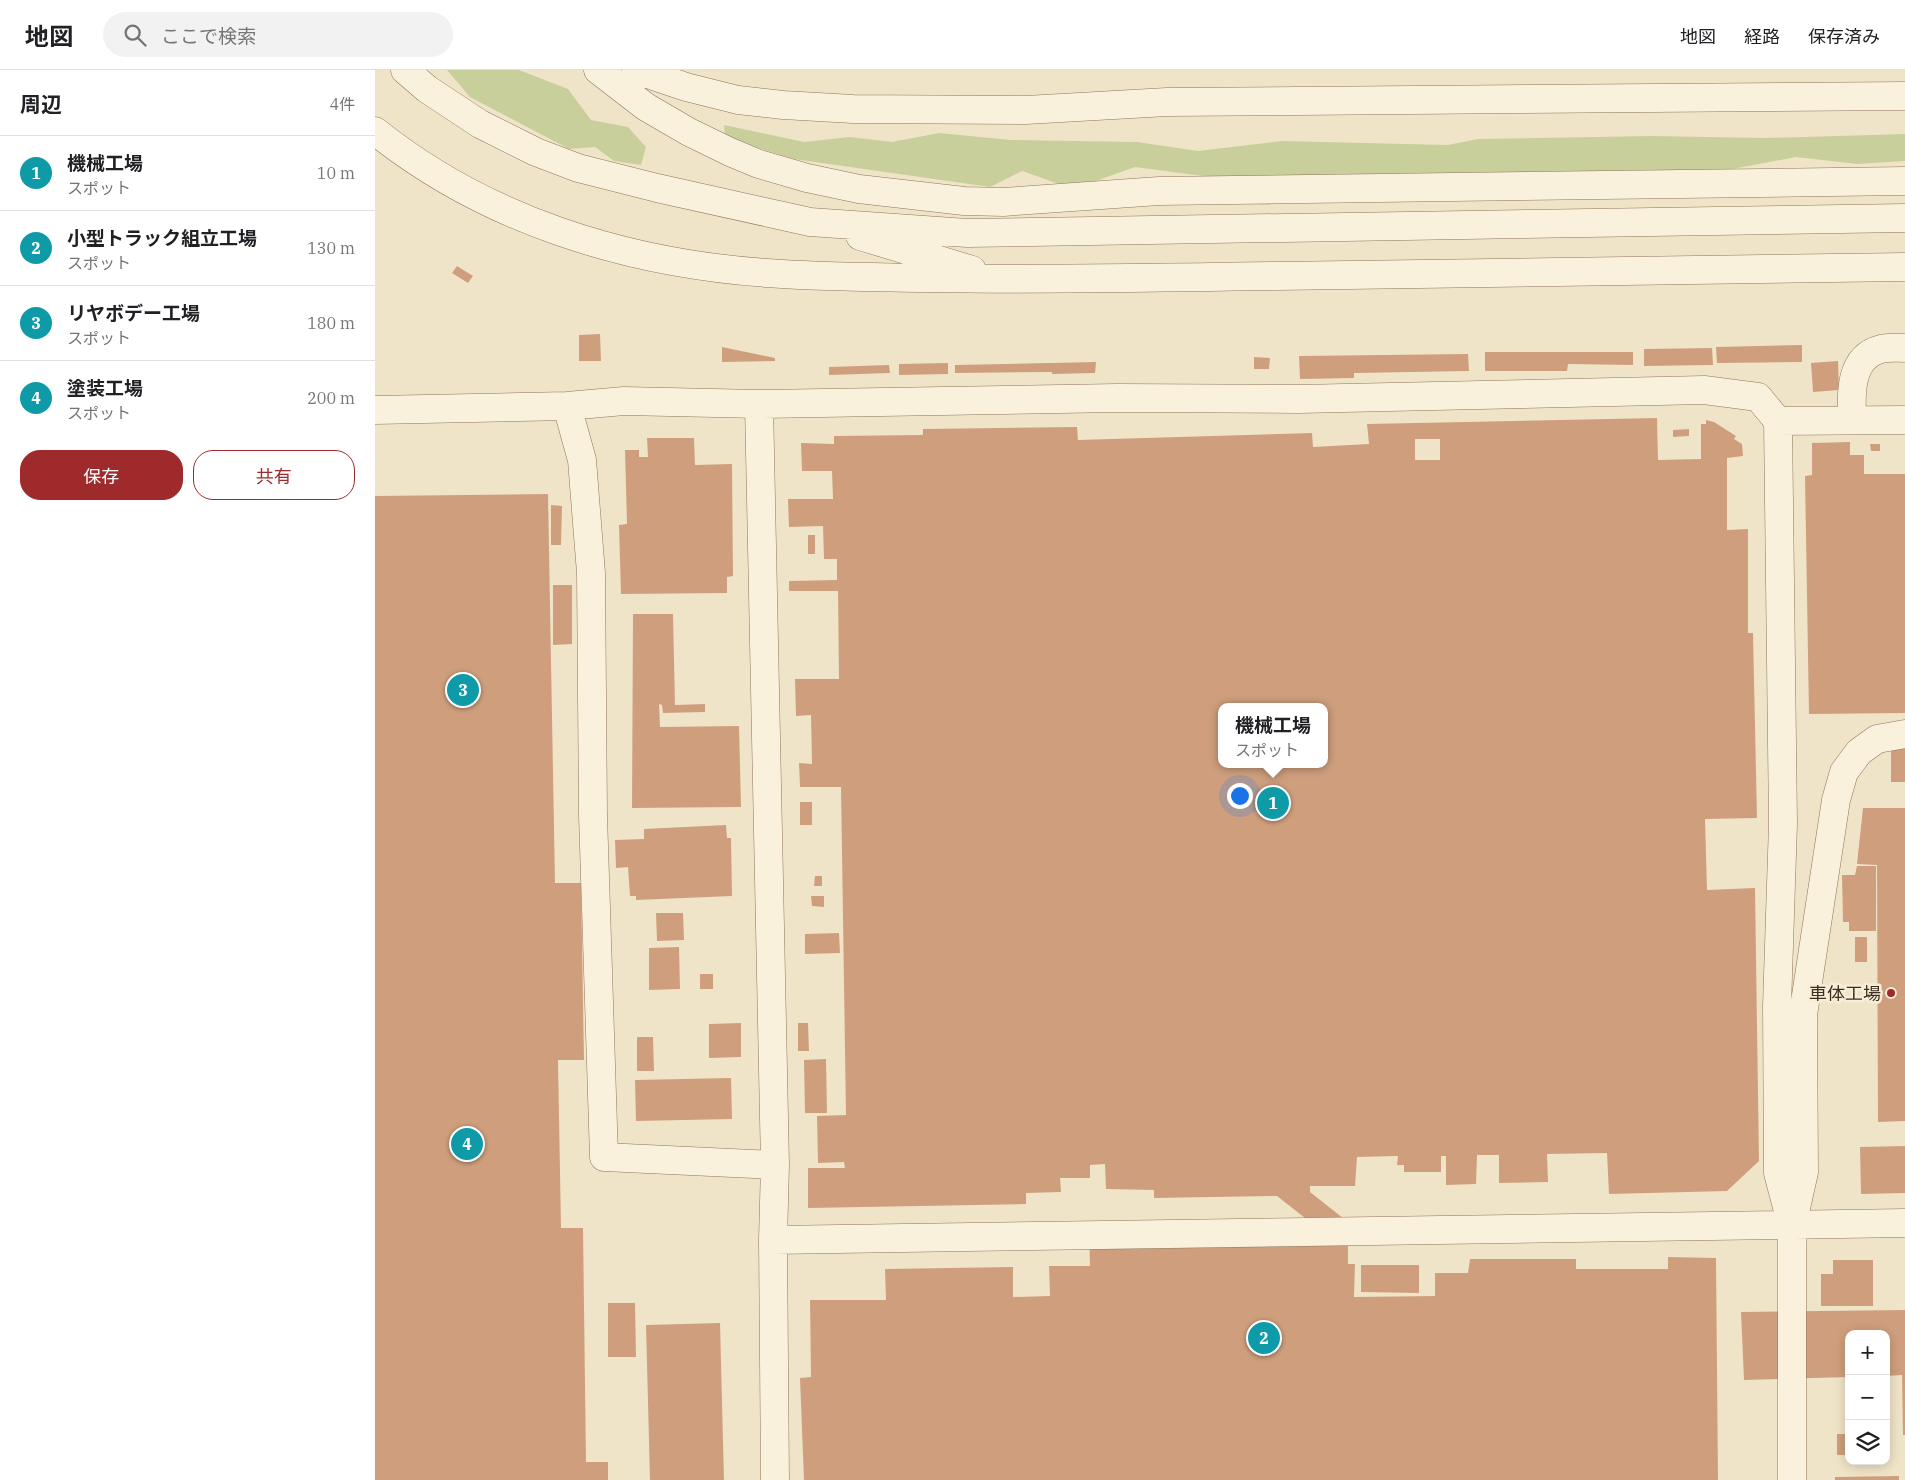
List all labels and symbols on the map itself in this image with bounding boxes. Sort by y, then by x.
pin: 3 [447,671,479,709]
your location [1227,783,1253,809]
pin: 1 [1257,784,1289,822]
place label: 車体工場 [1809,982,1881,1005]
marker: 車体工場 [1885,987,1897,999]
pin: 4 [451,1125,483,1163]
pin: 2 [1248,1319,1280,1357]

